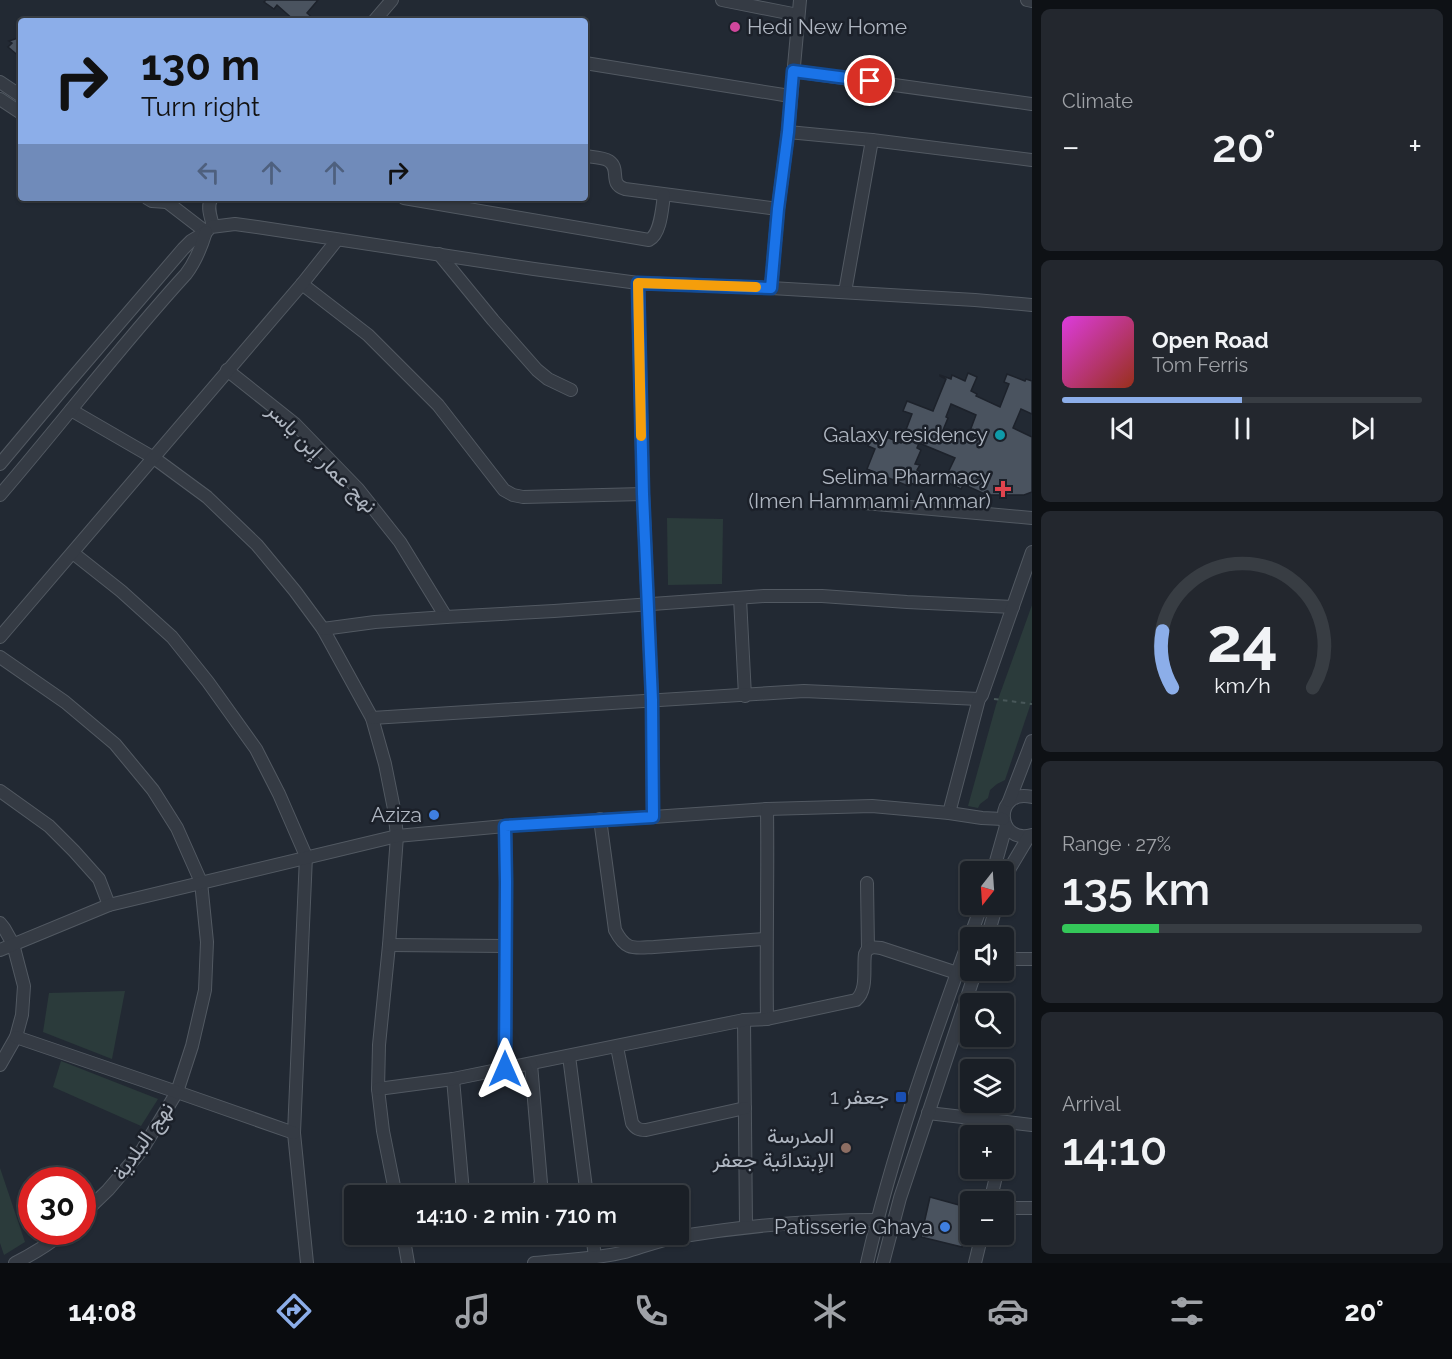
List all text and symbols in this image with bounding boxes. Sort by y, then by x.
place label: Hedi New Home [747,14,907,39]
marker: Hedi New Home [728,20,742,34]
text: 130 m [141,41,260,90]
icon: right [42,42,120,120]
pin [844,55,895,106]
icon: arrive [853,64,886,97]
text: Climate [1062,89,1133,113]
text: Turn right [141,91,260,122]
text: 20° [1212,120,1276,173]
text: − [1062,127,1080,166]
text: + [1408,127,1422,166]
icon: left [192,156,225,189]
icon: ahead [255,156,288,189]
icon: ahead [318,156,351,189]
icon: right [381,156,414,189]
text: Open Road [1152,327,1269,353]
text: Tom Ferris [1152,353,1248,377]
street label: نهج عمار إبن ياسر [260,397,383,519]
icon: previous [1106,412,1139,445]
icon: pause [1226,412,1259,445]
icon: next [1346,412,1379,445]
place label: Galaxy residency [823,422,988,447]
marker: Galaxy residency [993,428,1007,442]
place label: Selima Pharmacy (Imen Hammami Ammar) [748,464,991,513]
marker: Selima Pharmacy (Imen Hammami Ammar) [996,482,1010,496]
text: 24 [1207,604,1277,678]
text: km/h [1214,674,1270,699]
place label: Aziza [371,802,422,827]
marker: Aziza [427,808,441,822]
text: Range · 27% [1062,832,1171,856]
north arrow [960,861,1014,915]
map controls [960,861,1014,1245]
text: 135 km [1062,863,1210,916]
button: sound [960,927,1014,981]
button: search [960,993,1014,1047]
position arrow [473,1037,537,1101]
button: layers [960,1059,1014,1113]
place label: جعفر 1 [830,1084,889,1110]
marker: جعفر 1 [894,1090,908,1104]
text: Arrival [1062,1092,1121,1116]
street label: نهج البلدية [107,1097,180,1186]
place label: المدرسة الإبتدائية جعفر [711,1123,834,1174]
text: 14:10 [1062,1123,1167,1176]
button: + [960,1125,1014,1179]
marker: المدرسة الإبتدائية جعفر [839,1141,853,1155]
speed limit sign: 30 [18,1167,96,1245]
button: − [960,1191,1014,1245]
text: 14:10 · 2 min · 710 m [416,1202,617,1228]
place label: Patisserie Ghaya [774,1214,933,1239]
marker: Patisserie Ghaya [938,1220,952,1234]
icon: directions [273,1290,315,1332]
icon: music [452,1290,494,1332]
icon: phone [630,1290,672,1332]
icon: climate [809,1290,851,1332]
icon: car [987,1290,1029,1332]
icon: filters [1166,1290,1208,1332]
text: 14:08 [68,1296,137,1327]
text: 20° [1345,1296,1384,1327]

